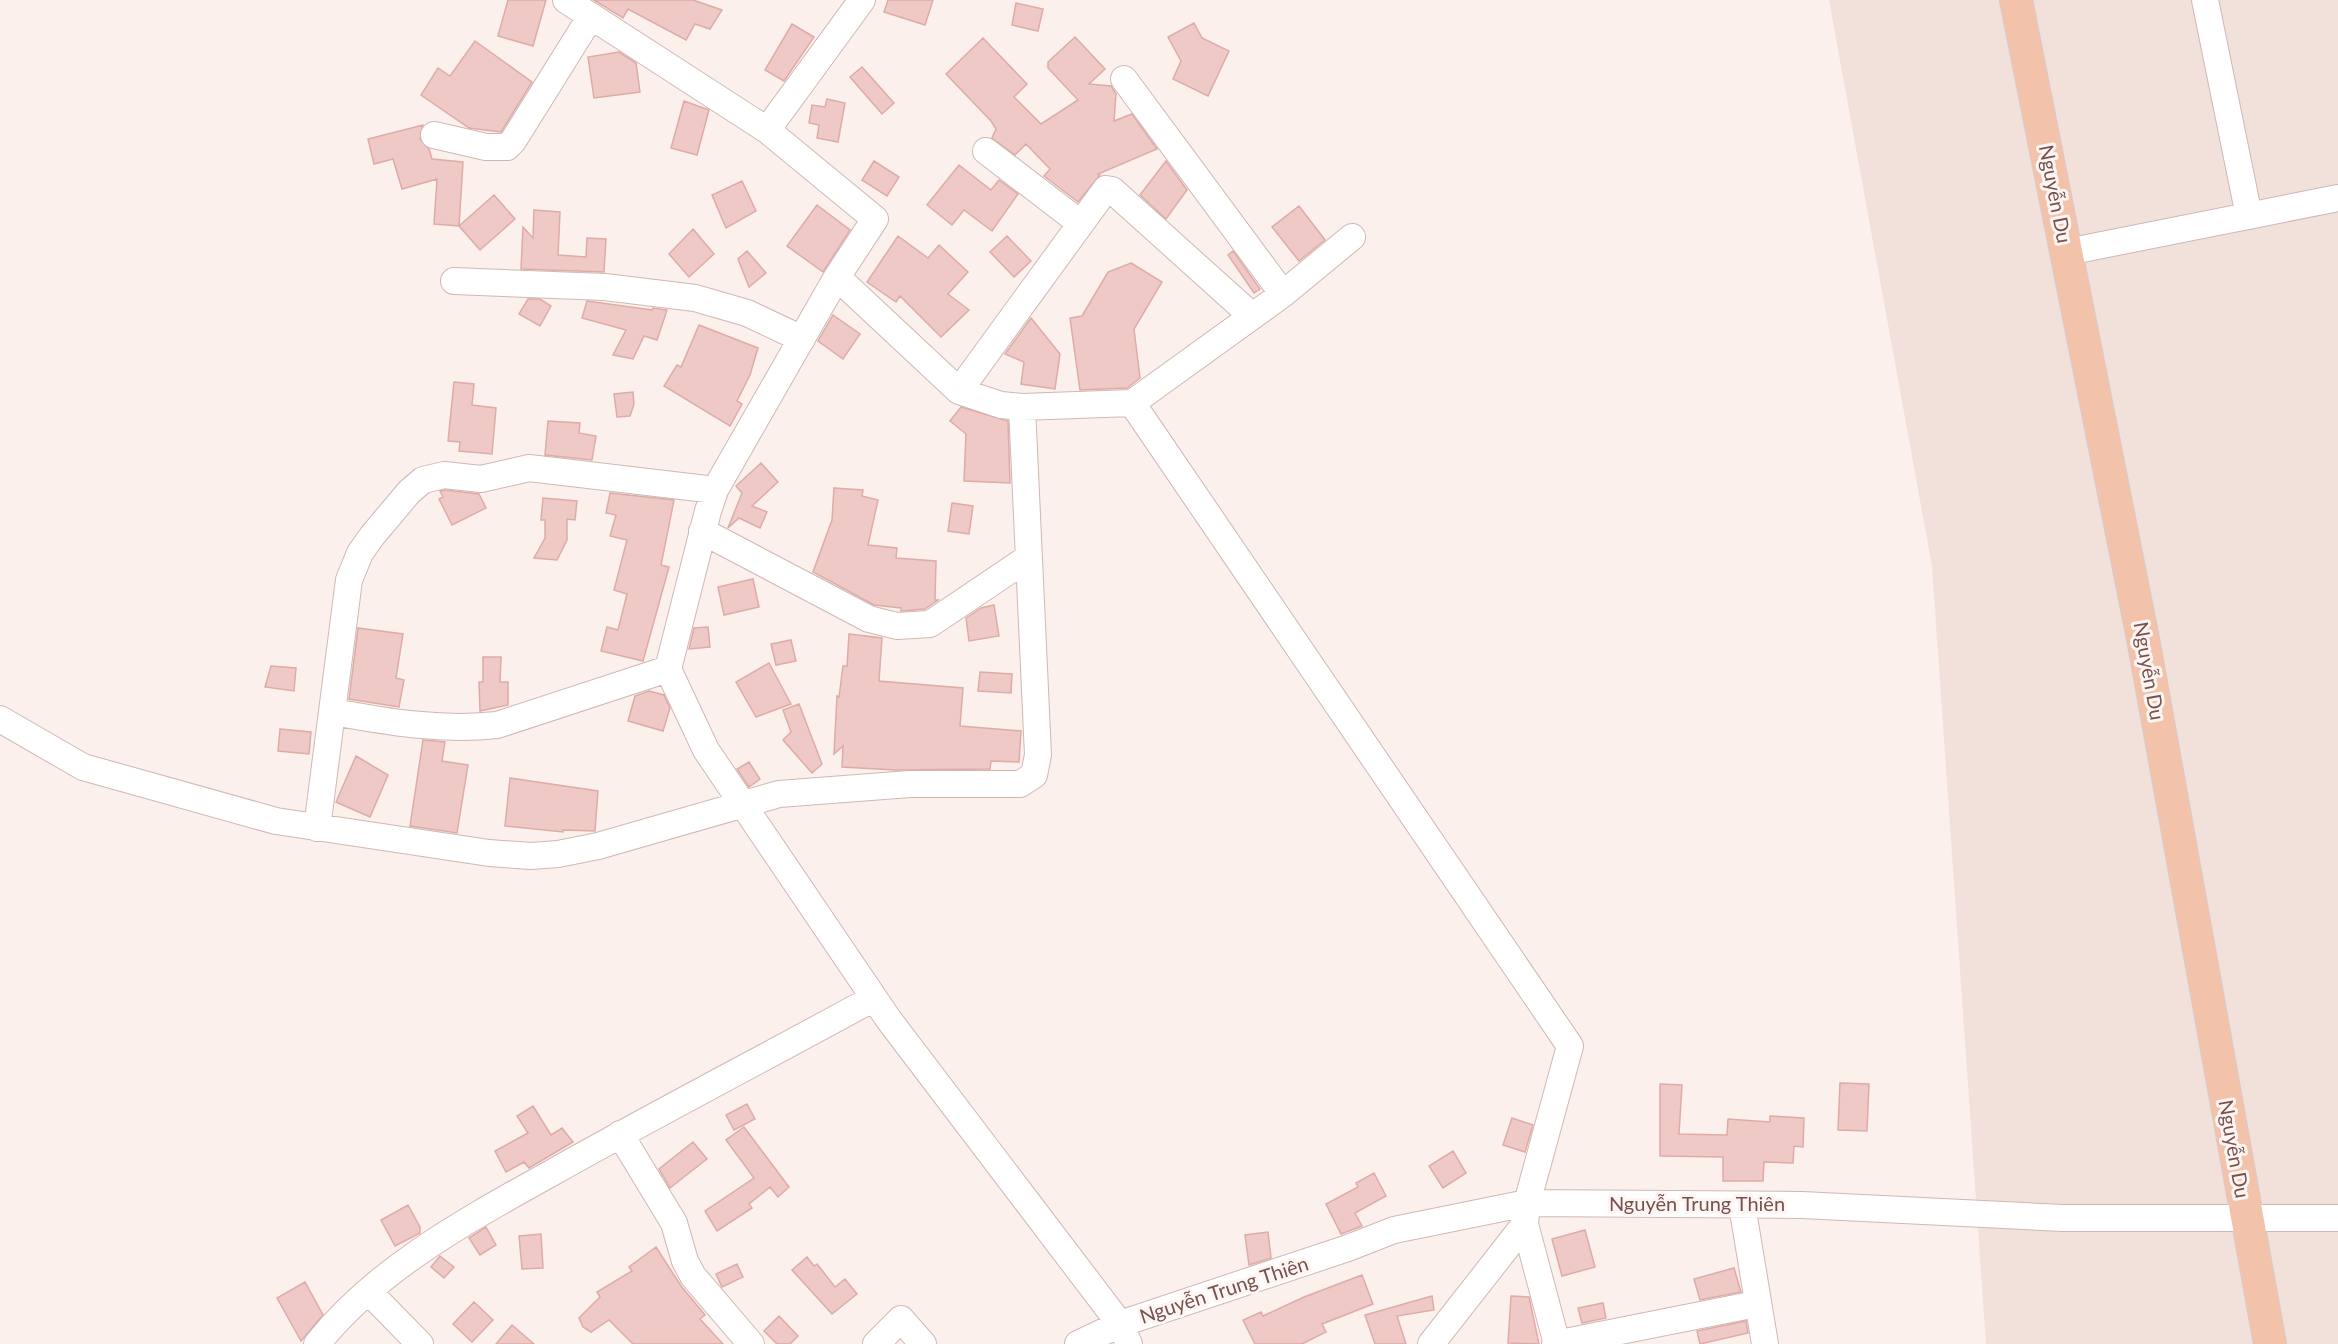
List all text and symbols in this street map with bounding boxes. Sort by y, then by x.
street label: Nguyễn Du [2035,143,2077,245]
street label: Nguyễn Du [2130,620,2170,722]
street label: Nguyễn Du [2215,1098,2255,1200]
street label: Nguyễn Trung Thiên [1609,1191,1785,1215]
street label: Nguyễn Trung Thiên [1136,1250,1311,1328]

